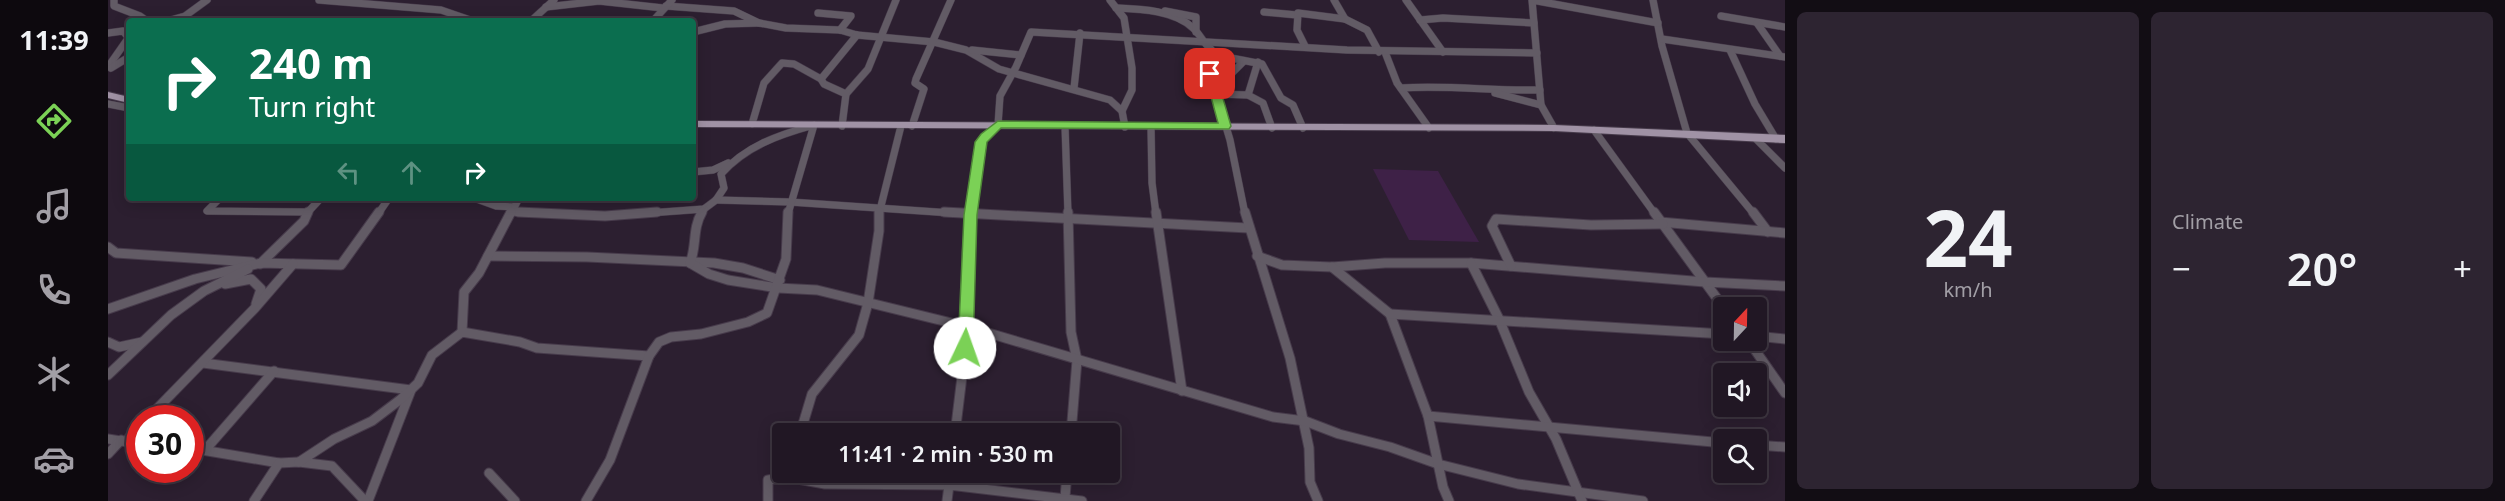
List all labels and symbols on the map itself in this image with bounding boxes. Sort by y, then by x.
pin [1184,48,1235,99]
north arrow [1713,297,1767,351]
position arrow [933,316,997,380]
speed limit sign: 30 [126,405,204,483]

